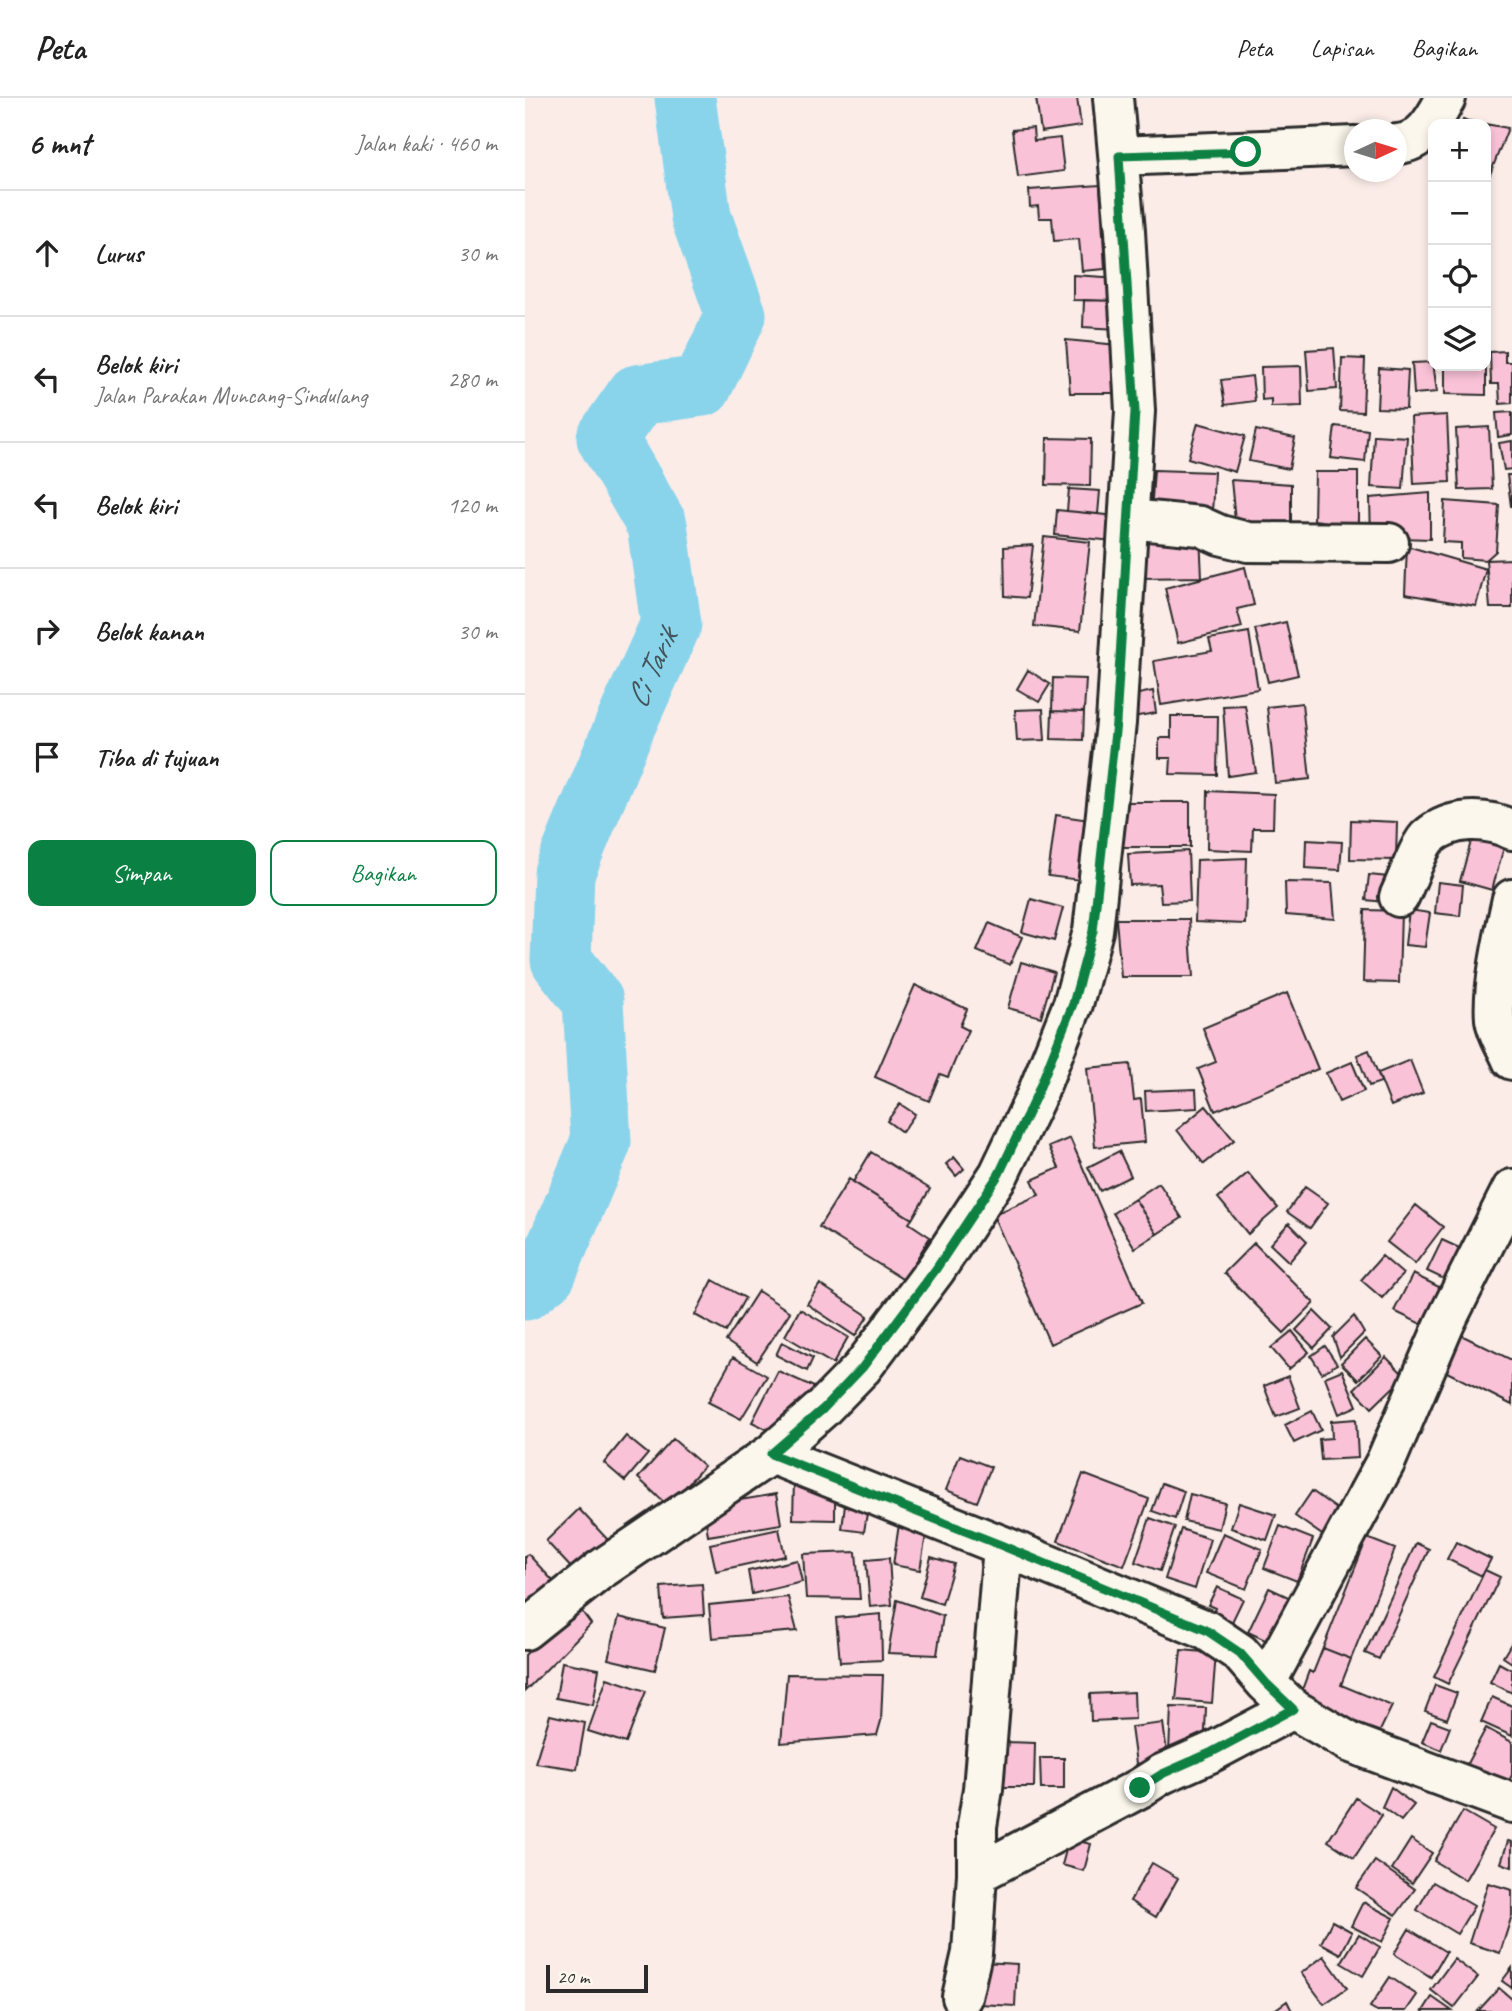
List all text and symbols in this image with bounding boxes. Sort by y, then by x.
text: Peta [35,27,85,69]
text: Peta [1236,33,1273,63]
text: Lapisan [1311,33,1374,63]
text: Bagikan [1412,33,1477,63]
north arrow [1344,119,1407,182]
map controls [1428,119,1491,371]
button: + [1428,119,1491,182]
text: 6 mnt [28,125,90,163]
text: Jalan kaki · 460 m [355,129,497,158]
route start [1230,136,1261,167]
button: − [1428,182,1491,245]
icon: ahead [28,234,66,272]
text: Lurus [95,237,143,270]
text: 30 m [458,239,497,268]
button: locate [1428,245,1491,308]
button: layers [1428,308,1491,371]
text: Belok kiri [95,348,177,381]
icon: left [28,360,66,398]
text: 280 m [448,365,497,394]
text: Jalan Parakan Muncang-Sindulang [95,381,367,410]
icon: left [28,486,66,524]
text: Belok kiri [95,489,177,522]
text: 120 m [448,491,497,520]
icon: right [28,612,66,650]
text: Belok kanan [95,615,204,648]
text: 30 m [458,617,497,646]
water label: Ci Tarik [615,617,689,714]
icon: arrive [28,738,66,776]
text: Tiba di tujuan [95,741,219,774]
button: Simpan [28,840,256,906]
button: Bagikan [270,840,497,906]
route end [1124,1772,1155,1803]
scale bar [546,1962,647,1994]
text: 20 m [557,1965,589,1989]

